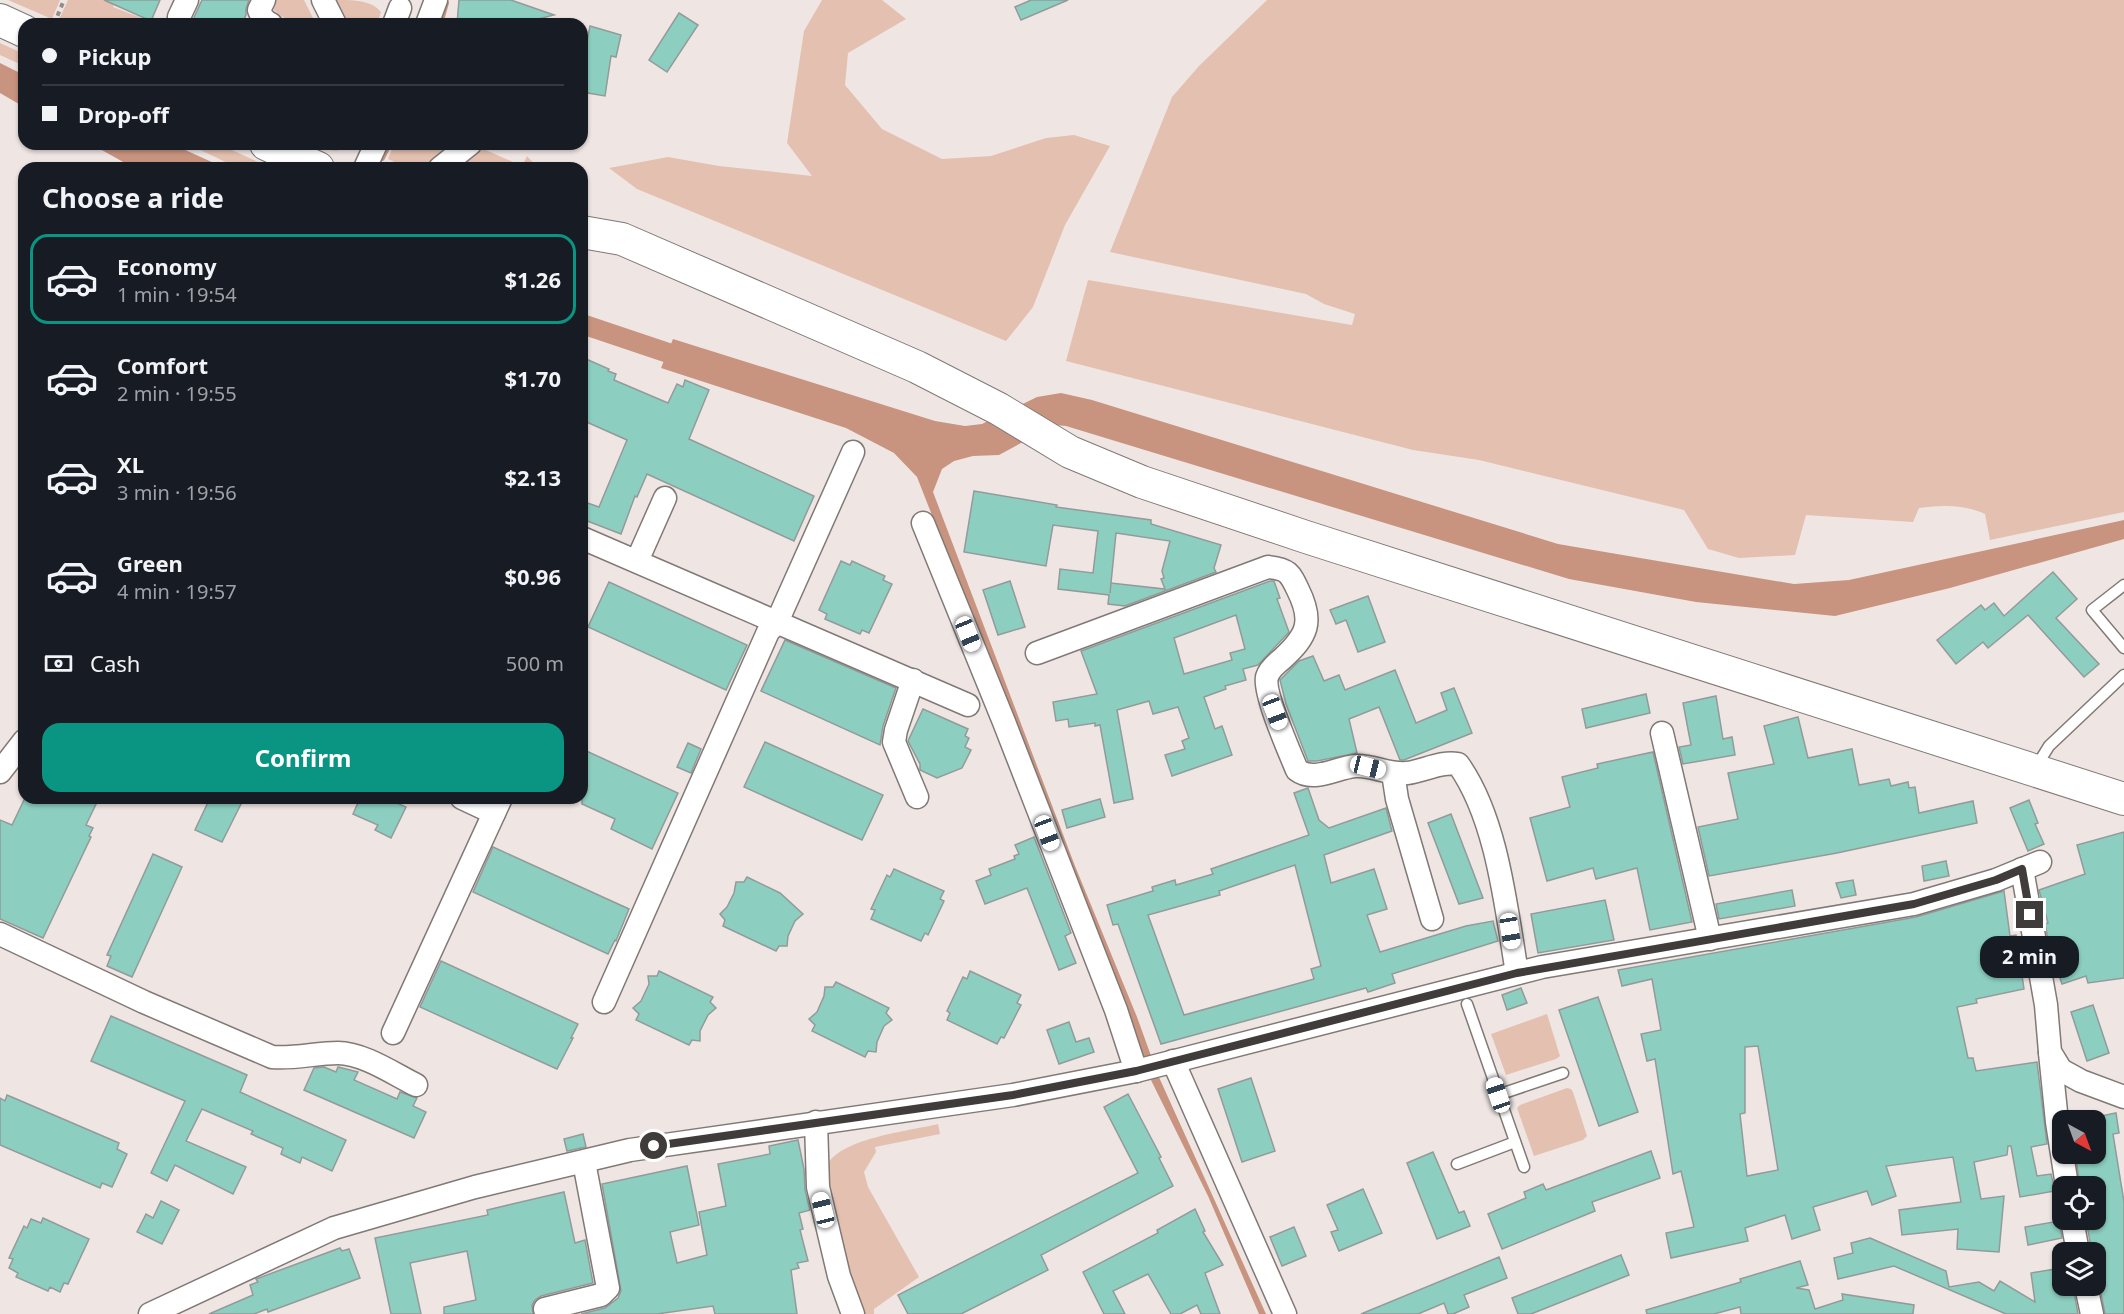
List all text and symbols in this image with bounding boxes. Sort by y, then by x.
text: Pickup [78,41,151,71]
text: Drop-off [78,99,169,129]
text: Choose a ride [42,179,224,216]
text: Economy [117,251,216,281]
icon: car [45,252,99,306]
text: $1.26 [504,264,561,294]
text: 1 min · 19:54 [117,281,237,308]
text: Comfort [117,350,208,380]
icon: car [45,351,99,405]
text: $1.70 [504,363,561,393]
text: 2 min · 19:55 [117,380,237,407]
text: XL [117,449,144,479]
icon: car [45,450,99,504]
text: $2.13 [504,462,561,492]
text: 3 min · 19:56 [117,479,237,506]
text: Green [117,548,183,578]
icon: car [45,549,99,603]
text: $0.96 [504,561,561,591]
text: 4 min · 19:57 [117,578,237,605]
car [953,614,983,654]
icon: cash [42,647,75,680]
text: Cash [90,648,140,678]
text: 500 m [506,650,564,677]
car [1260,692,1290,732]
button: Confirm [42,723,564,792]
car [1348,754,1388,780]
car [1032,813,1062,853]
route end [2016,901,2043,928]
car [1498,912,1522,950]
callout: 2 min [1980,936,2080,978]
text: 2 min [2002,943,2057,970]
car [1484,1075,1512,1115]
north arrow [2052,1110,2106,1164]
map controls [2052,1110,2106,1296]
route start [640,1132,667,1159]
button: locate [2052,1176,2106,1230]
car [810,1190,836,1230]
button: layers [2052,1242,2106,1296]

